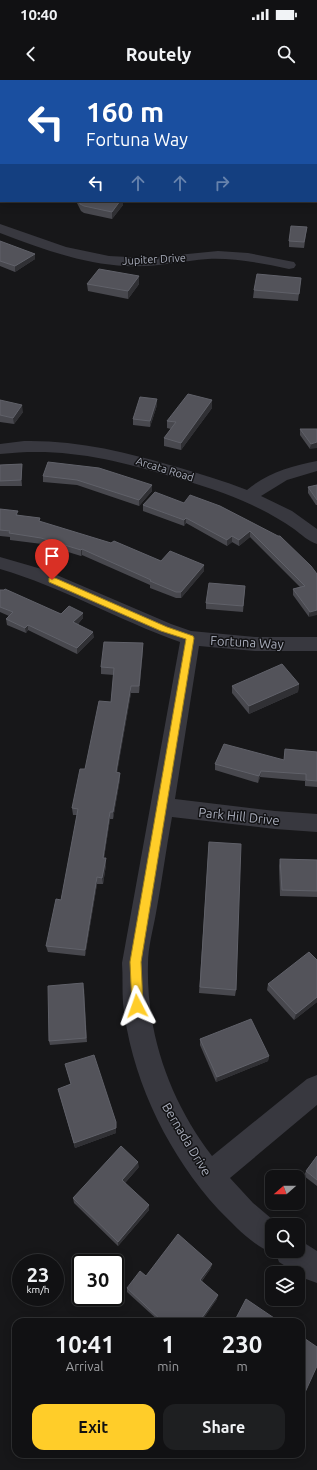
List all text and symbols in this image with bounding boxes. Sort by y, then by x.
text: 10:40 [20,6,58,23]
icon: back [20,43,42,65]
icon: search [275,43,297,65]
text: Routely [126,44,191,64]
icon: left [20,96,72,148]
text: 160 m [86,96,164,127]
text: Fortuna Way [86,129,188,149]
icon: left [85,172,107,194]
icon: ahead [127,172,149,194]
icon: ahead [169,172,191,194]
icon: right [211,172,233,194]
street label: Jupiter Drive [122,251,186,267]
street label: Arcata Road [135,455,195,483]
pin [35,539,69,580]
icon: arrive [41,545,63,567]
street label: Fortuna Way [210,633,284,651]
street label: Park Hill Drive [198,805,280,827]
position arrow [116,985,158,1027]
street label: Bernada Drive [160,1100,214,1178]
north arrow [265,1170,305,1210]
map controls [265,1170,305,1306]
button: search [265,1218,305,1258]
speed limit sign: 30 [72,1254,124,1306]
text: 23 [27,1263,49,1286]
button: layers [265,1266,305,1306]
text: km/h [26,1284,50,1295]
text: 10:41 [55,1331,115,1358]
text: 1 [161,1331,175,1358]
text: 230 [222,1331,262,1358]
text: Arrival [66,1359,104,1373]
text: min [157,1359,179,1373]
text: m [236,1359,248,1373]
button: Exit [32,1404,155,1450]
button: Share [163,1404,285,1450]

